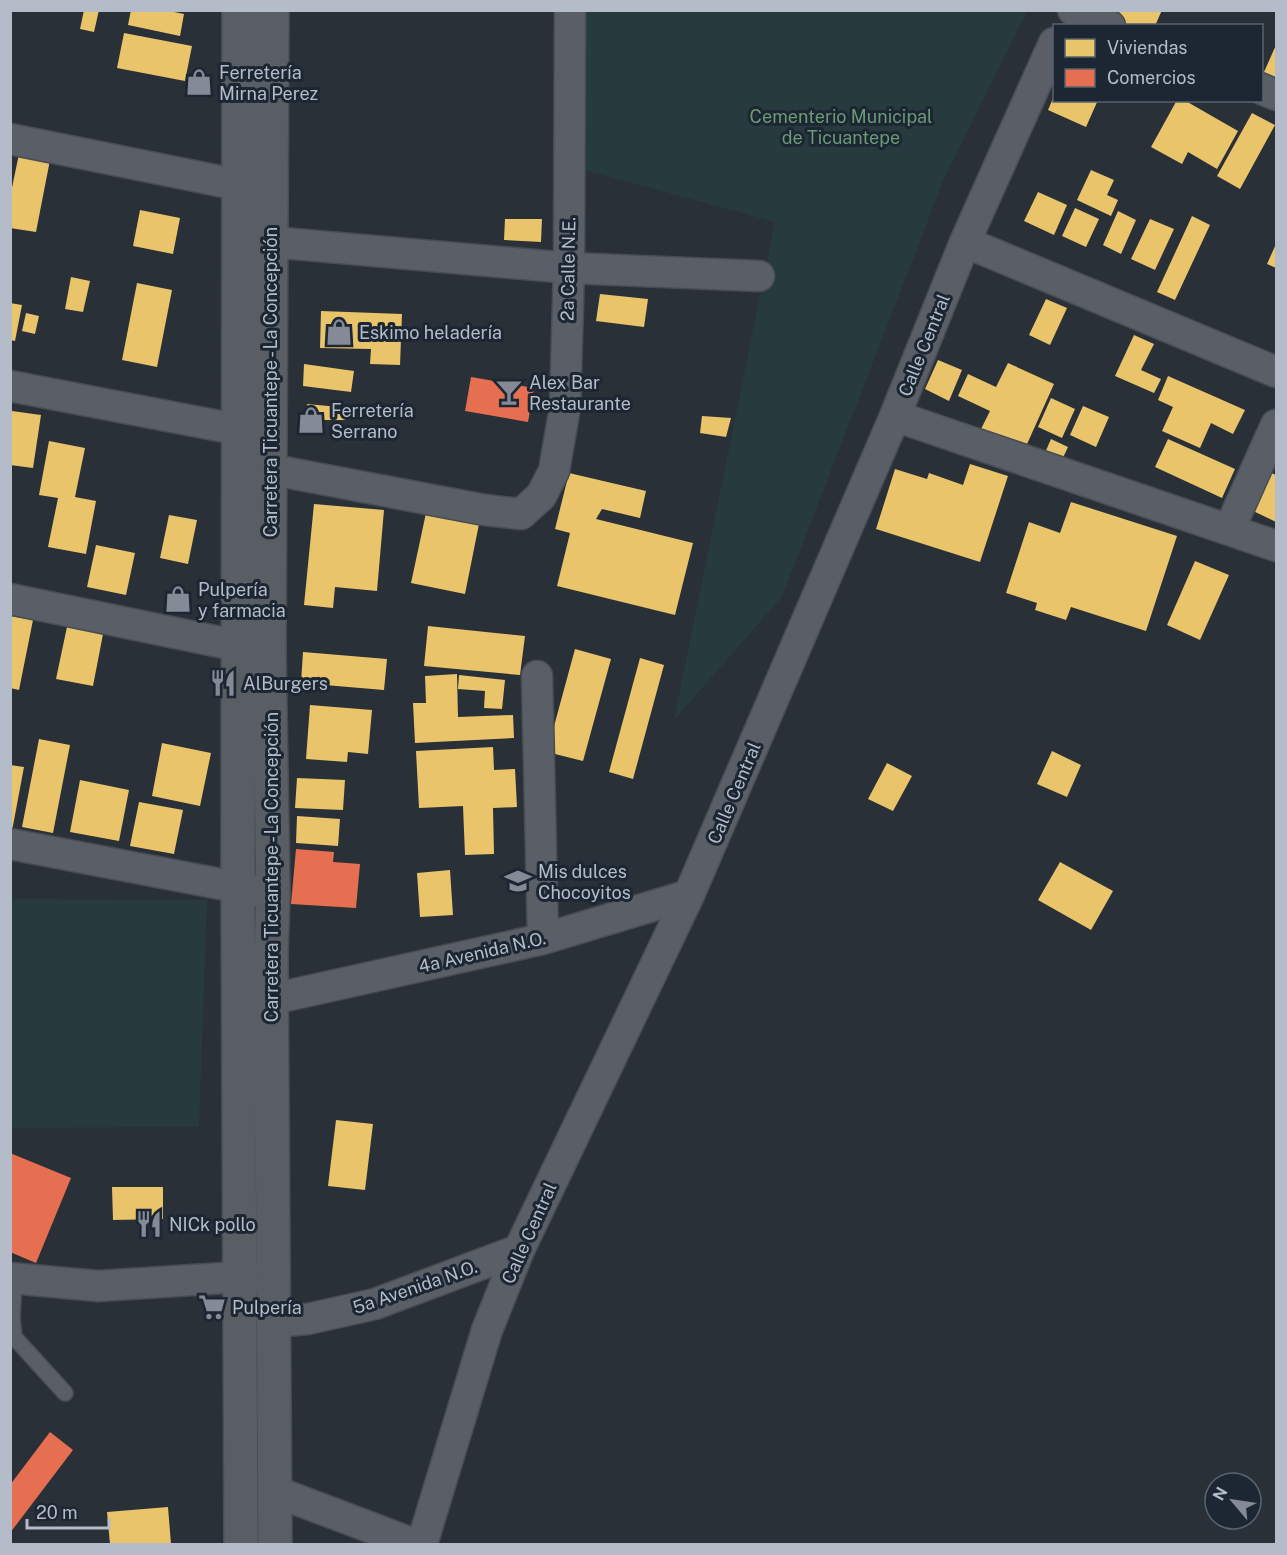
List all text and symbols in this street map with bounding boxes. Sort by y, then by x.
legend [1053,24,1263,102]
text: Viviendas [1107,37,1187,58]
place label: Ferretería Mirna Perez [219,62,318,104]
shop icon: Ferretería Mirna Perez [184,67,214,97]
text: Comercios [1107,67,1196,88]
park label: Cementerio Municipal de Ticuantepe [750,106,932,148]
street label: 2a Calle N.E. [557,217,579,321]
street label: Carretera Ticuantepe - La Concepción [260,227,281,537]
street label: Calle Central [894,291,954,399]
shop icon: Eskimo heladería [324,317,354,347]
place label: Eskimo heladería [359,322,502,343]
place label: Alex Bar Restaurante [529,372,631,414]
bar icon: Alex Bar Restaurante [494,377,524,407]
place label: Ferretería Serrano [331,400,414,442]
shop icon: Ferretería Serrano [296,405,326,435]
place label: Pulpería y farmacia [198,579,286,621]
shop icon: Pulpería y farmacia [163,584,193,614]
restaurant icon: AlBurgers [208,668,238,698]
place label: AlBurgers [243,673,328,694]
street label: Carretera Ticuantepe - La Concepción [261,712,282,1022]
street label: Calle Central [703,739,765,847]
place label: Mis dulces Chocoyitos [538,861,631,903]
school or university icon: Mis dulces Chocoyitos [503,866,533,896]
street label: 4a Avenida N.O. [416,927,548,977]
street label: Calle Central [497,1179,561,1287]
restaurant icon: NICk pollo [134,1209,164,1239]
place label: NICk pollo [169,1214,256,1235]
street label: 5a Avenida N.O. [350,1256,480,1318]
supermarket icon: Pulpería [197,1292,227,1322]
place label: Pulpería [232,1297,302,1318]
north arrow [1203,1471,1263,1531]
text: N [1209,1484,1232,1504]
scale bar [27,1492,110,1530]
text: 20 m [36,1502,78,1523]

